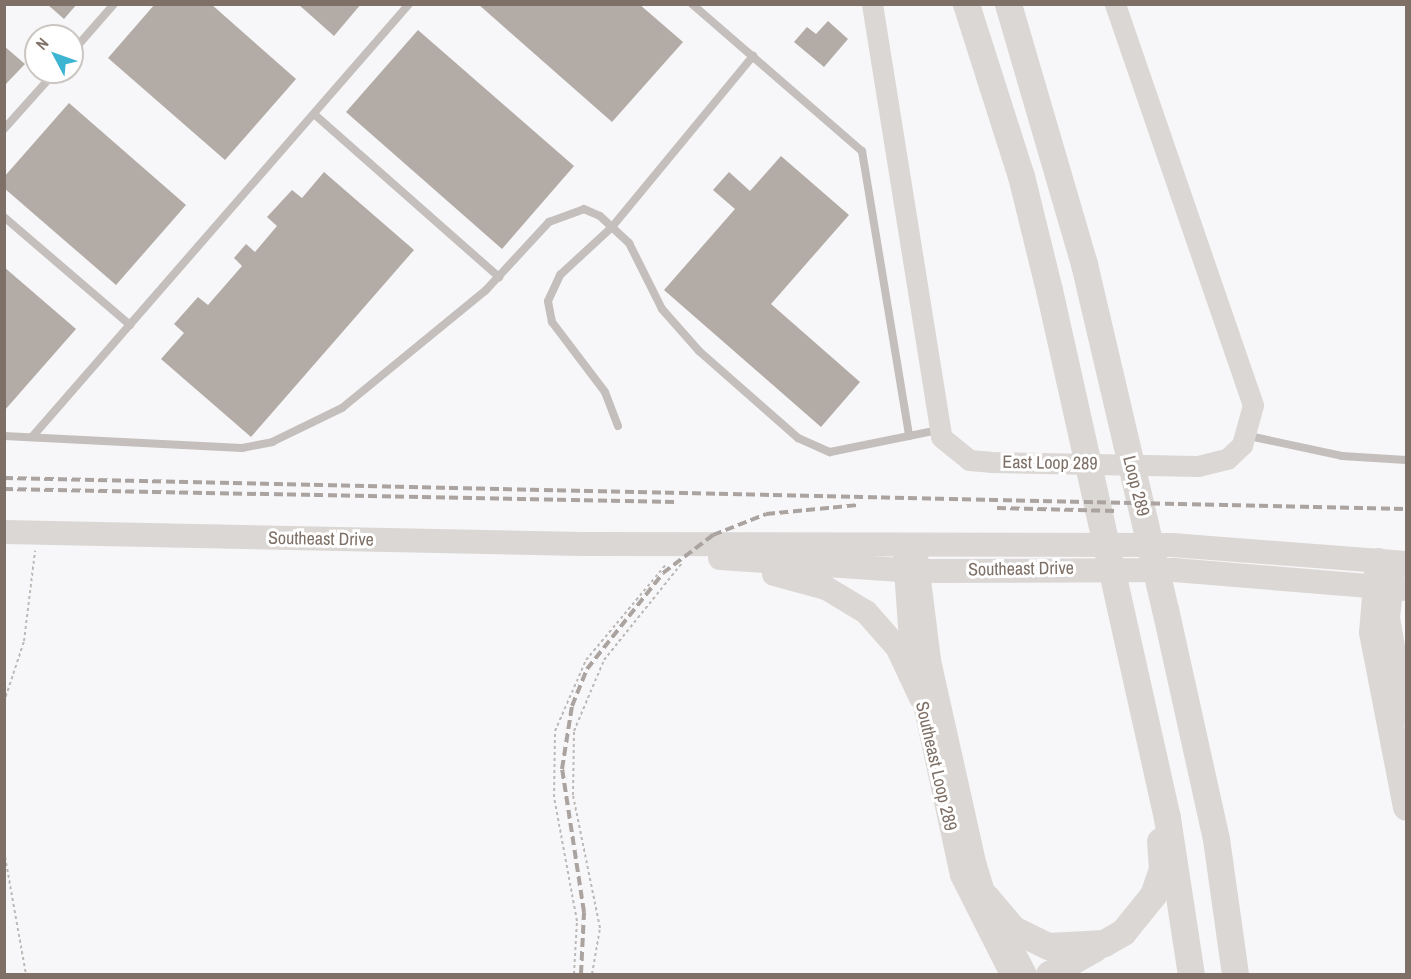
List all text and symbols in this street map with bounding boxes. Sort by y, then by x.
north arrow [24,24,84,84]
text: N [31,33,53,54]
street label: East Loop 289 [1002,451,1098,475]
street label: Loop 289 [1118,454,1154,518]
street label: Southeast Drive [268,527,374,551]
street label: Southeast Drive [968,557,1074,581]
street label: Southeast Loop 289 [911,699,961,833]

